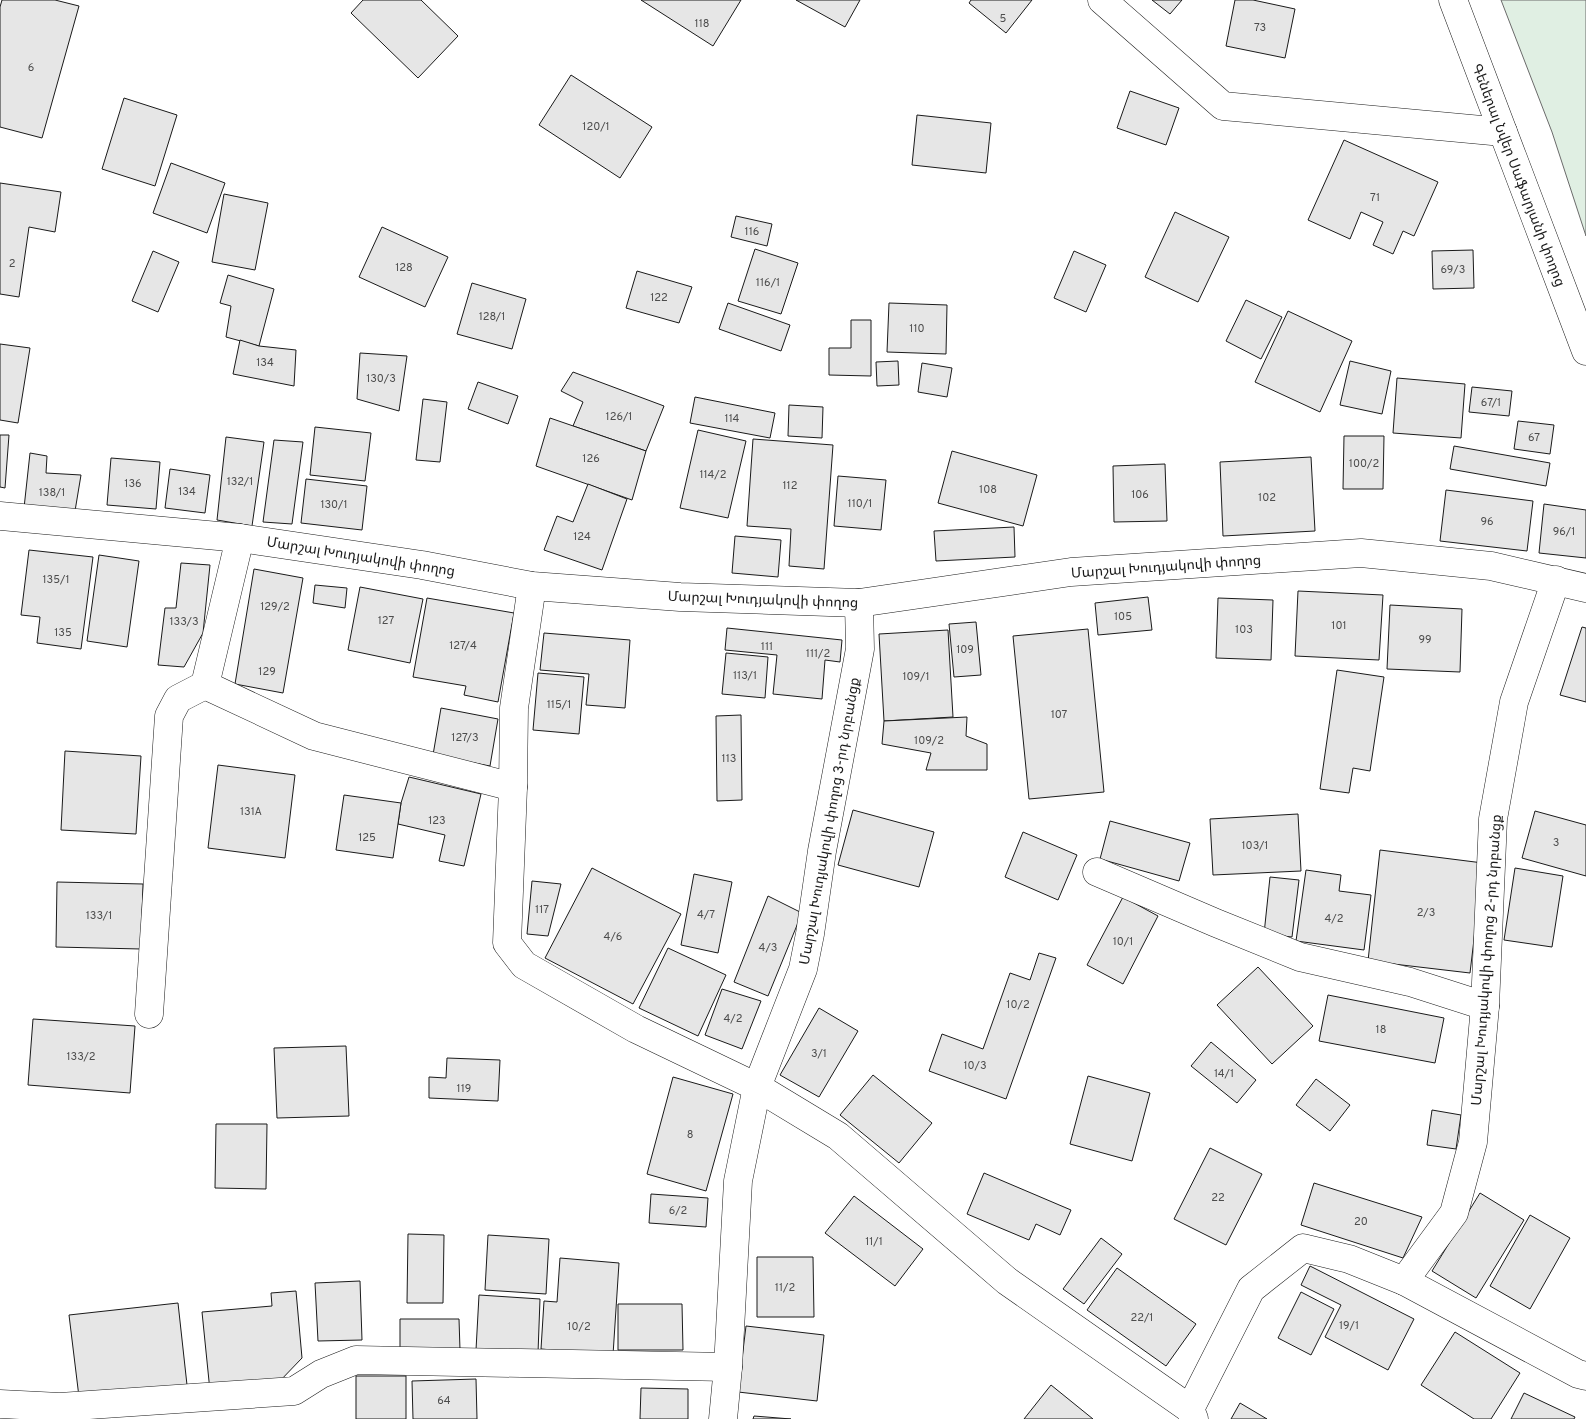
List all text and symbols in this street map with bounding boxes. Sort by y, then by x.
house number: 5 [1000,12,1007,26]
house number: 118 [695,17,709,31]
house number: 73 [1254,21,1266,35]
house number: 6 [28,61,34,75]
street label: Գեներալ Նվեր Սաֆարյանի փողոց [1467,62,1568,289]
house number: 120/1 [582,120,610,134]
house number: 71 [1370,191,1380,205]
house number: 116 [745,225,759,239]
house number: 2 [9,257,15,271]
house number: 128 [395,261,413,275]
house number: 69/3 [1441,263,1465,277]
house number: 116/1 [756,276,780,290]
house number: 122 [650,291,668,305]
house number: 128/1 [479,310,505,324]
house number: 110 [909,322,925,336]
house number: 134 [256,356,274,370]
house number: 130/3 [366,372,396,386]
house number: 67/1 [1481,396,1501,410]
house number: 126/1 [606,410,632,424]
house number: 114 [725,412,740,426]
house number: 67 [1528,431,1540,445]
house number: 126 [582,452,600,466]
house number: 100/2 [1349,457,1379,471]
house number: 114/2 [700,468,726,482]
house number: 132/1 [227,475,253,489]
house number: 136 [124,477,142,491]
house number: 112 [783,479,797,493]
house number: 108 [979,483,997,497]
house number: 134 [178,485,196,499]
house number: 138/1 [39,486,65,500]
house number: 106 [1131,488,1149,502]
house number: 102 [1258,491,1276,505]
house number: 110/1 [848,497,872,511]
house number: 130/1 [320,498,348,512]
house number: 96 [1480,515,1494,529]
house number: 96/1 [1553,525,1575,539]
house number: 124 [573,530,591,544]
street label: Մարշալ Խուդյակովի փողոց [265,534,456,581]
street label: Մարշալ Խուդյակովի փողոց [1070,552,1262,583]
house number: 135/1 [42,573,70,587]
street label: Մարշալ Խուդյակովի փողոց [667,589,859,612]
house number: 129/2 [260,600,290,614]
house number: 105 [1114,610,1132,624]
house number: 127 [378,614,394,628]
house number: 133/3 [169,615,199,629]
house number: 101 [1331,619,1347,633]
house number: 103 [1235,623,1253,637]
house number: 135 [54,626,72,640]
house number: 99 [1418,633,1432,647]
house number: 127/4 [449,639,477,653]
house number: 111 [761,640,773,654]
house number: 109 [956,643,974,657]
house number: 111/2 [806,647,830,661]
house number: 129 [258,665,276,679]
house number: 113/1 [733,669,757,683]
house number: 109/1 [902,670,930,684]
street label: Մարշալ Խուդյակովի փողոց 3-րդ նրբանցք [797,676,864,966]
house number: 115/1 [547,698,571,712]
house number: 107 [1051,708,1068,722]
house number: 127/3 [451,731,479,745]
house number: 109/2 [914,734,944,748]
house number: 113 [722,752,736,766]
house number: 131А [240,805,262,819]
house number: 123 [428,814,446,828]
street label: Մարշալ Խուդյակովի փողոց 2-րդ նրբանցք [1469,814,1506,1106]
house number: 125 [358,831,376,845]
house number: 3 [1553,836,1559,850]
house number: 103/1 [1242,839,1268,853]
house number: 117 [535,903,549,917]
house number: 2/3 [1417,906,1435,920]
house number: 4/7 [697,908,715,922]
house number: 133/1 [86,909,112,923]
house number: 4/2 [1325,912,1343,926]
house number: 4/6 [604,930,622,944]
house number: 10/1 [1113,935,1133,949]
house number: 4/3 [759,941,777,955]
house number: 10/2 [1006,998,1030,1012]
house number: 4/2 [724,1012,742,1026]
house number: 18 [1376,1023,1386,1037]
house number: 3/1 [811,1047,827,1061]
house number: 133/2 [66,1050,96,1064]
house number: 10/3 [963,1059,987,1073]
house number: 14/1 [1214,1067,1234,1081]
house number: 119 [457,1082,471,1096]
house number: 8 [687,1128,693,1142]
house number: 22 [1211,1191,1225,1205]
house number: 6/2 [669,1204,687,1218]
house number: 20 [1354,1215,1368,1229]
house number: 11/1 [865,1235,883,1249]
house number: 11/2 [775,1281,795,1295]
house number: 22/1 [1131,1311,1153,1325]
house number: 19/1 [1339,1319,1359,1333]
house number: 10/2 [567,1320,591,1334]
house number: 64 [437,1394,451,1408]

